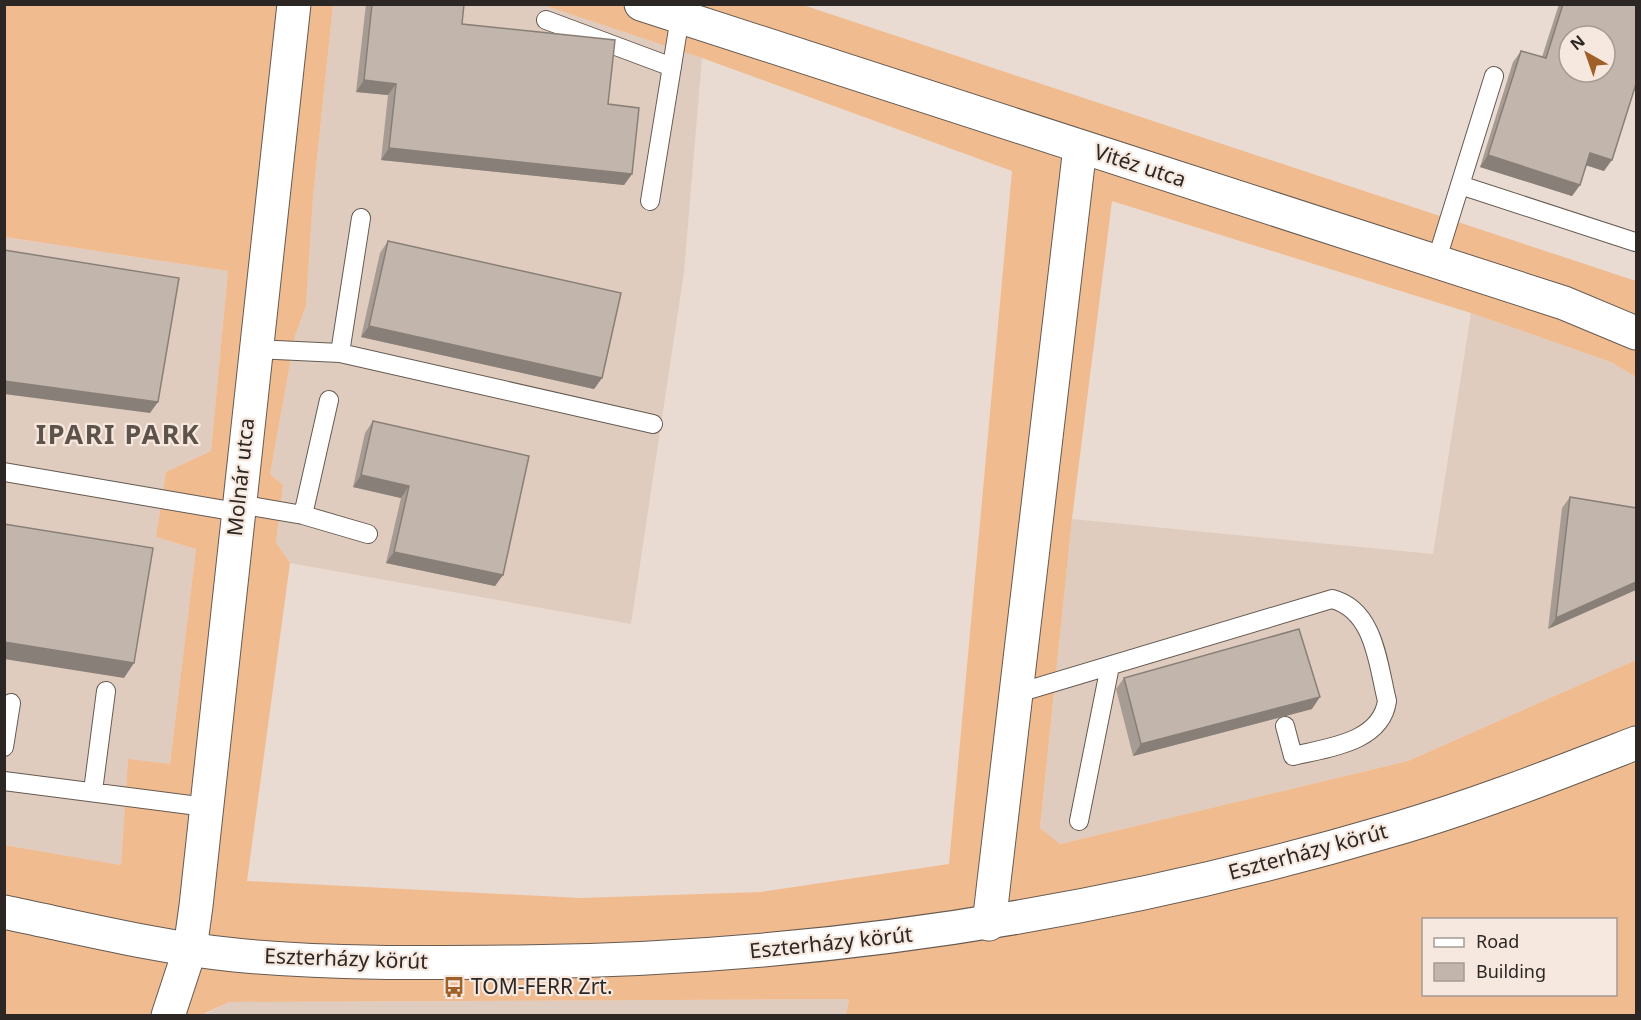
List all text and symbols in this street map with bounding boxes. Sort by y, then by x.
north arrow [1557,24,1617,84]
text: N [1565,30,1589,55]
street label: Vitéz utca [1091,137,1190,193]
district label: IPARI PARK [36,415,200,452]
street label: Molnár utca [220,417,260,537]
street label: Eszterházy körút [1225,816,1391,886]
legend [1422,918,1617,996]
street label: Eszterházy körút [748,919,914,964]
text: Road [1476,929,1519,953]
street label: Eszterházy körút [264,941,429,975]
text: Building [1476,959,1546,983]
place label: TOM-FERR Zrt. [471,972,613,1000]
bus stop icon: TOM-FERR Zrt. [442,975,466,999]

